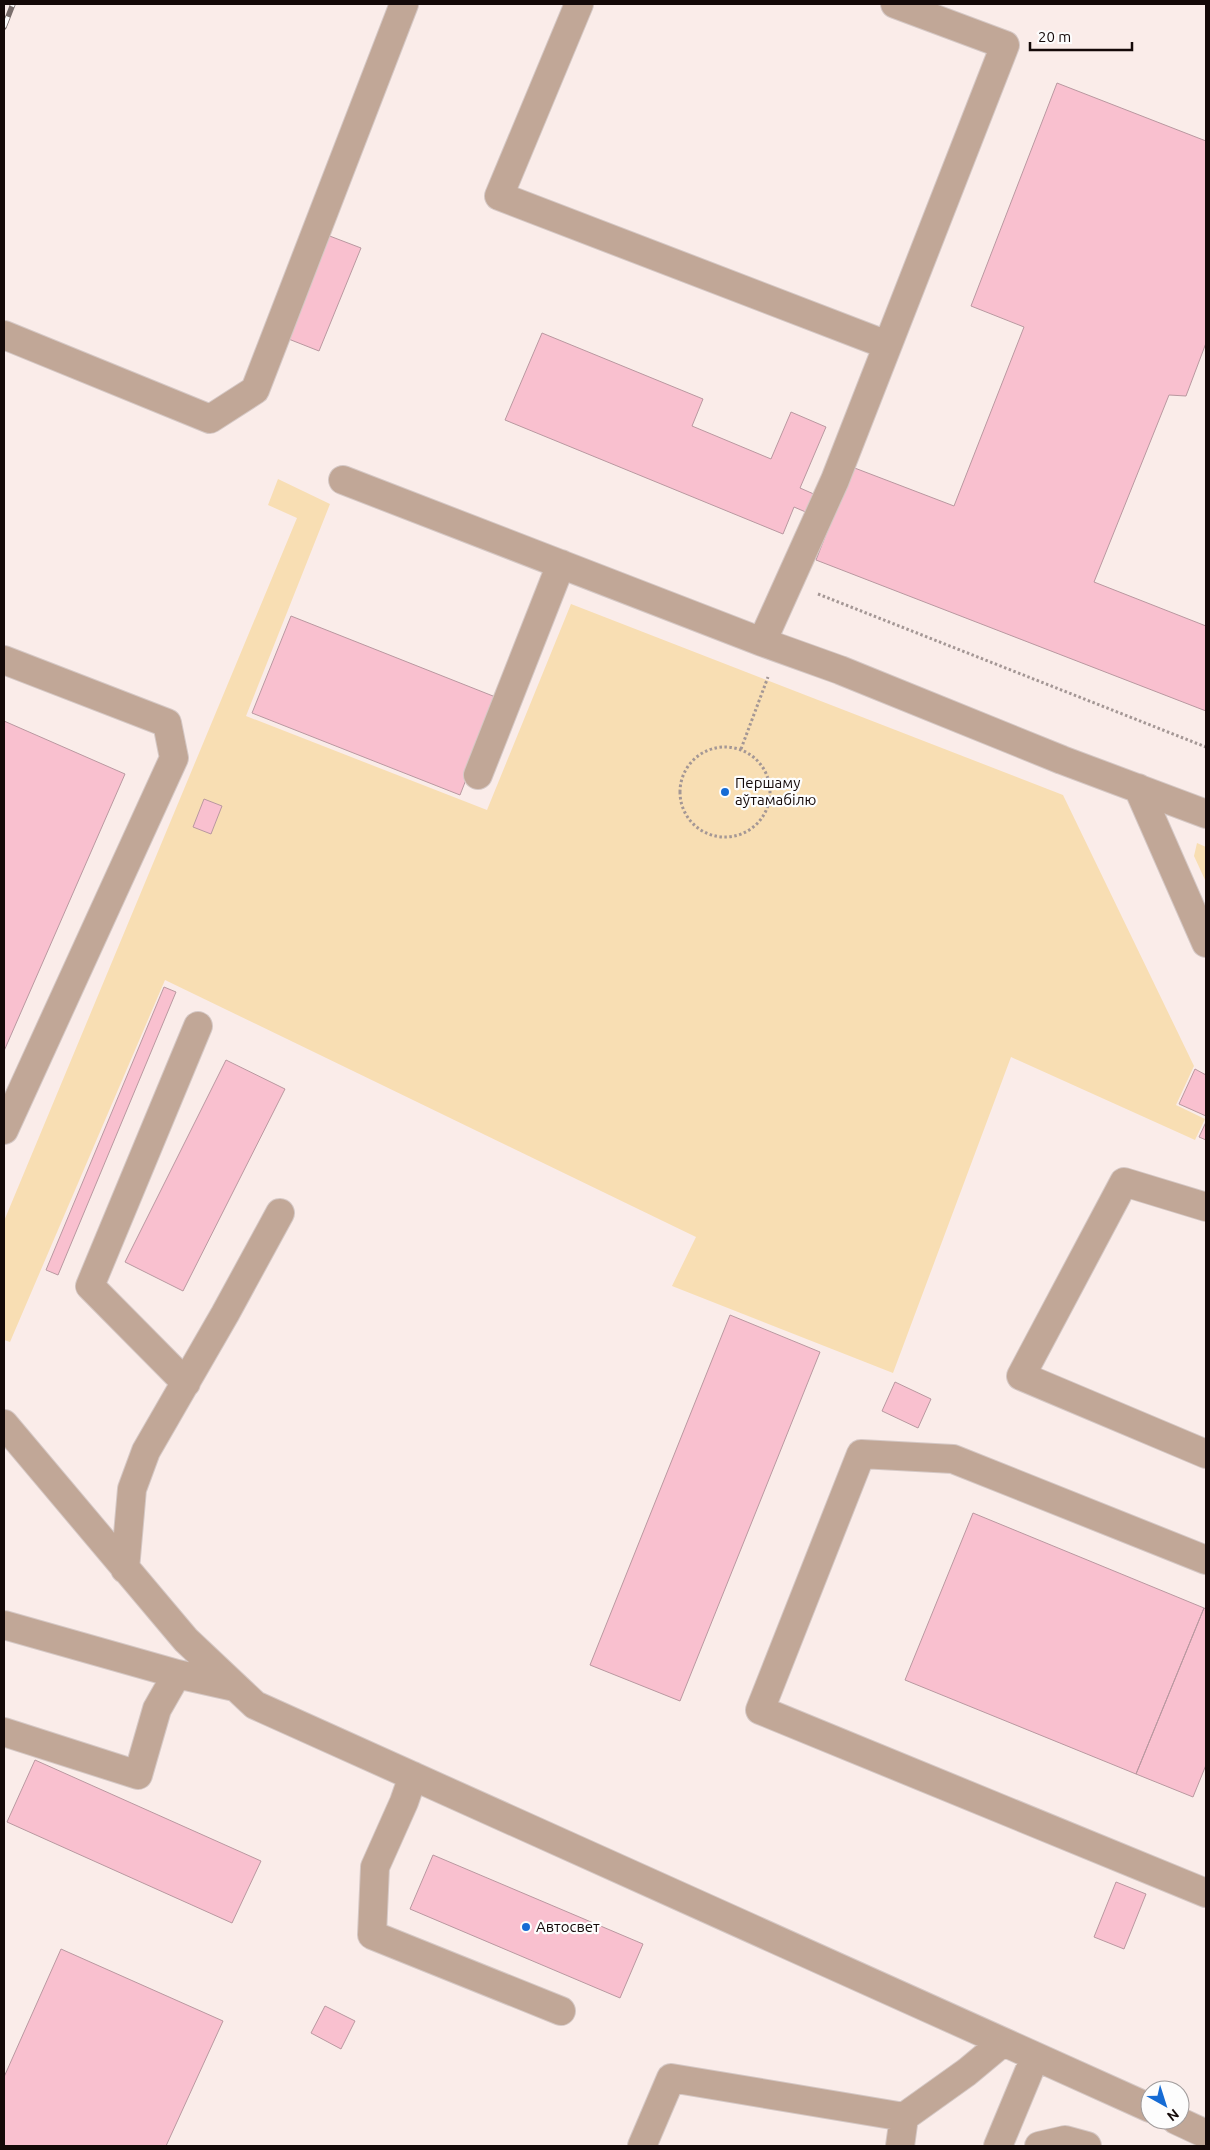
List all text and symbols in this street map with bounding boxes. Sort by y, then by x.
scale bar [1030,20,1132,52]
text: 20 m [1038,28,1071,45]
place label: Першаму аўтамабілю [735,774,816,808]
marker: Першаму аўтамабілю [719,786,731,798]
place label: Автосвет [536,1918,600,1935]
marker: Автосвет [520,1921,532,1933]
north arrow [1140,2080,1190,2130]
text: N [1164,2106,1182,2125]

